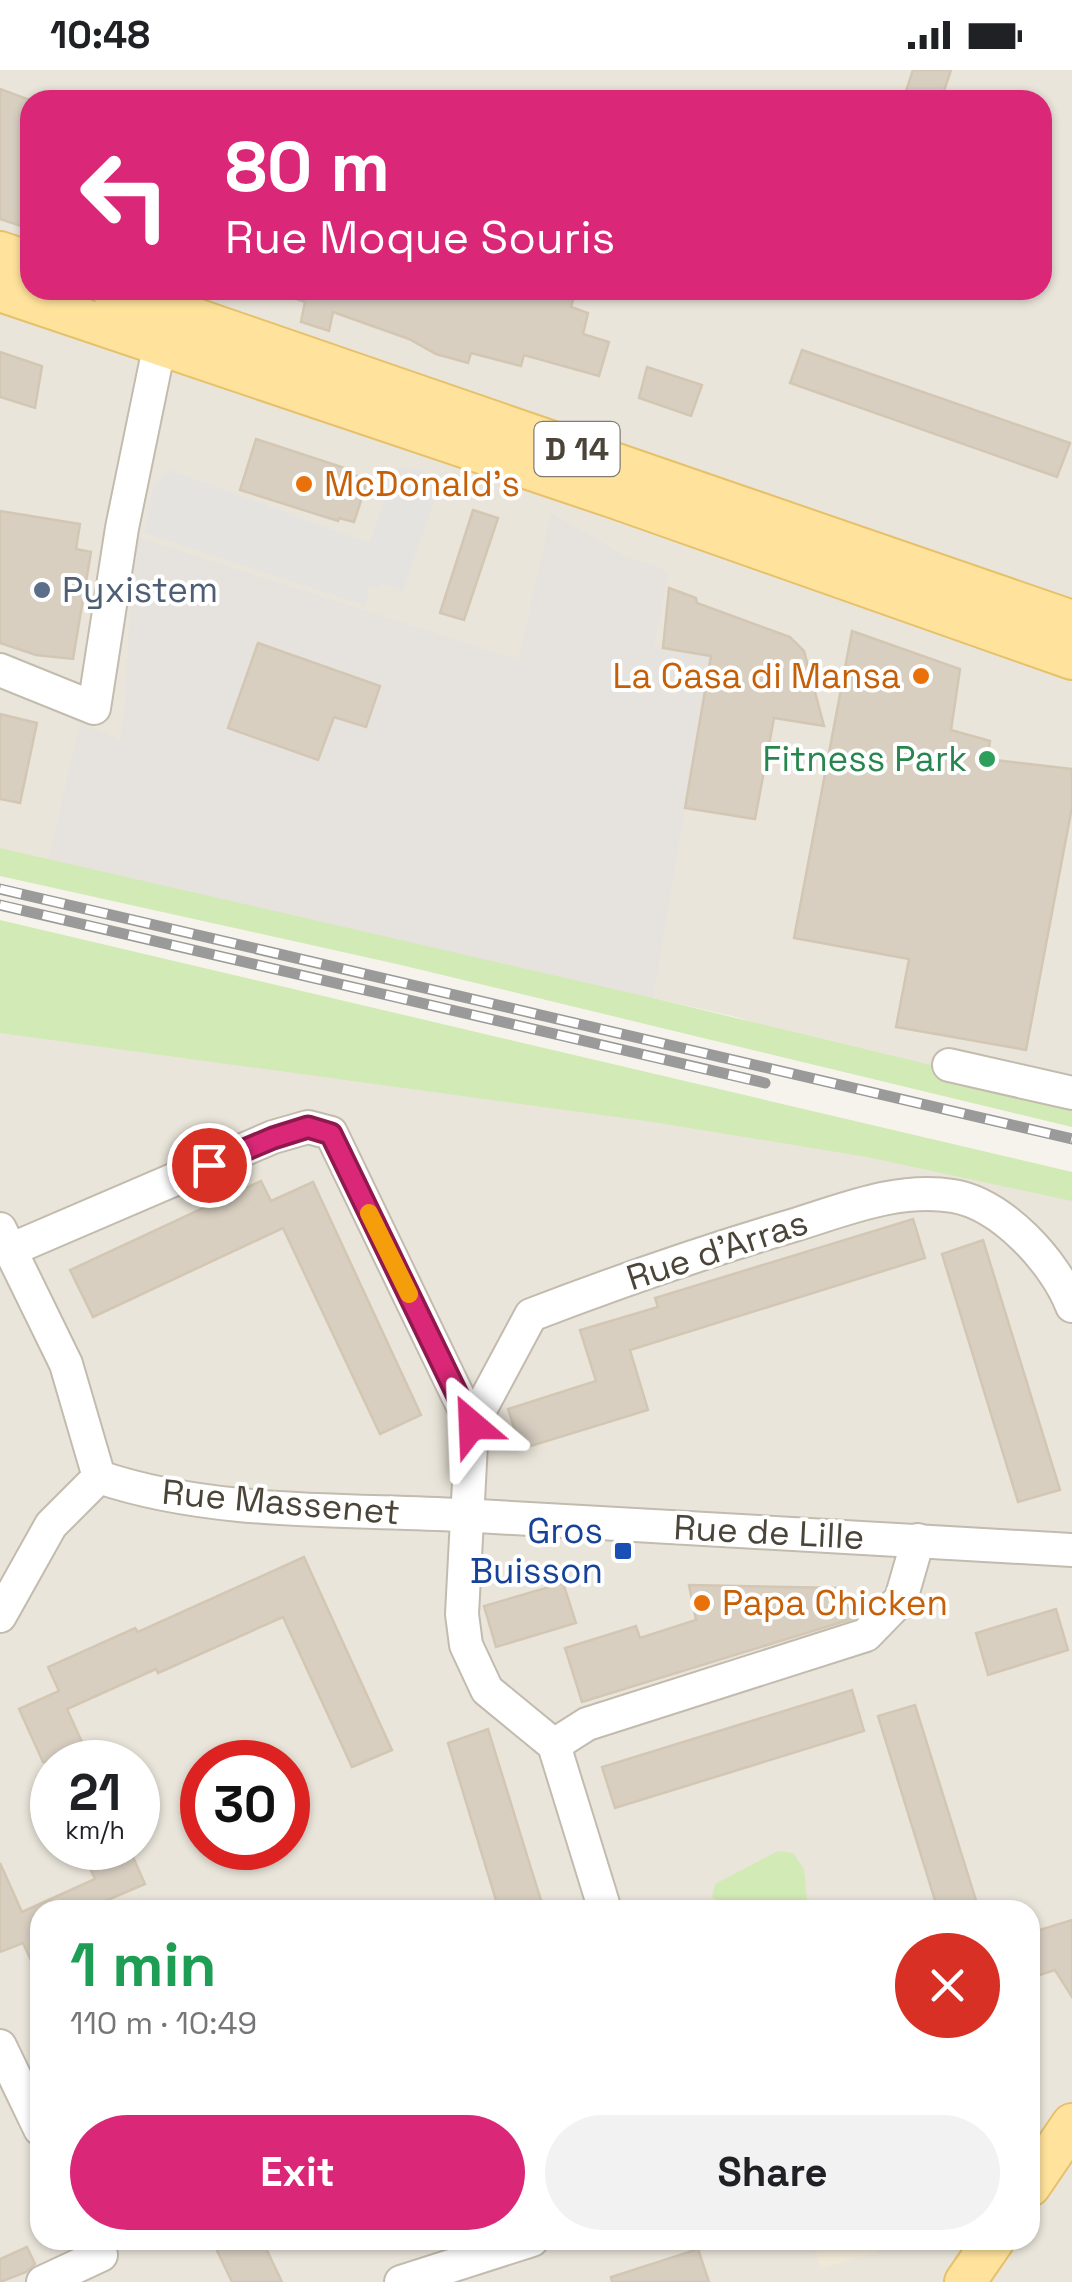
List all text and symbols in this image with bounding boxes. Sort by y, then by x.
text: 10:48 [50,11,150,59]
text: 80 m [225,122,390,211]
icon: left [60,130,190,260]
text: Rue Moque Souris [225,209,615,266]
road number: D 14 [534,422,620,476]
place label: McDonald's [324,462,520,506]
marker: McDonald's [293,473,315,495]
place label: Pyxistem [62,568,218,612]
marker: Pyxistem [31,579,53,601]
place label: La Casa di Mansa [612,654,901,698]
marker: La Casa di Mansa [910,665,932,687]
place label: Fitness Park [763,737,967,781]
marker: Fitness Park [976,748,998,770]
pin [167,1123,252,1208]
icon: arrive [182,1138,237,1193]
street label: Rue d'Arras [621,1200,813,1300]
position arrow [420,1373,524,1477]
street label: Rue Massenet [160,1470,402,1534]
street label: Rue de Lille [672,1505,866,1559]
place label: Gros Buisson [470,1509,603,1593]
marker: Gros Buisson [612,1540,634,1562]
place label: Papa Chicken [722,1581,948,1625]
marker: Papa Chicken [691,1592,713,1614]
speed limit sign: 30 [180,1740,310,1870]
text: 21 [69,1761,121,1825]
text: km/h [65,1814,125,1846]
text: 1 min [70,1927,217,2004]
button: close [895,1933,1000,2038]
text: 110 m · 10:49 [70,2003,257,2043]
button: Exit [70,2115,525,2230]
button: Share [545,2115,1000,2230]

